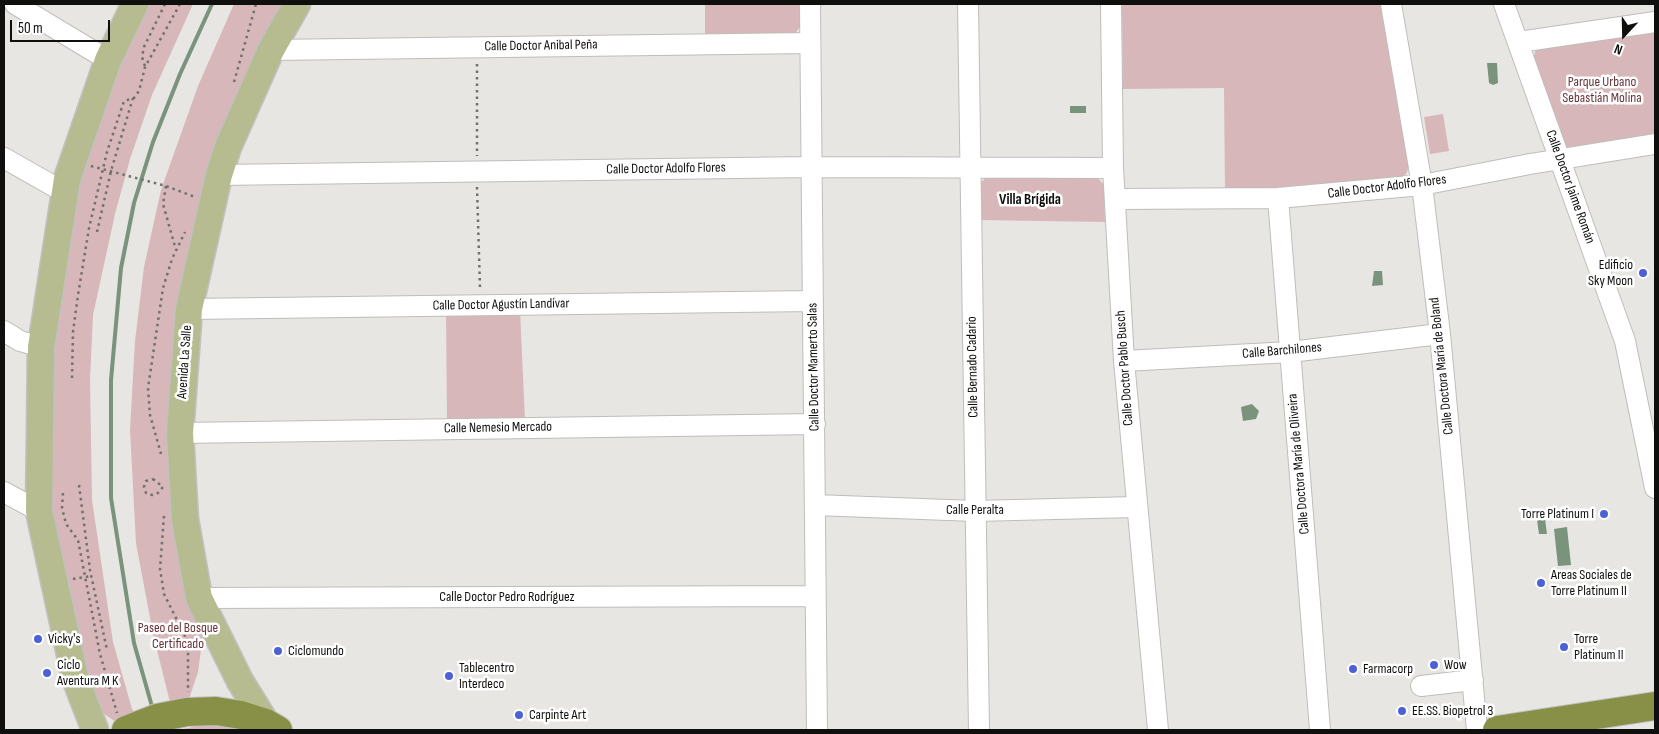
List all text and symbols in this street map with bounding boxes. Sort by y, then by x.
scale bar [12,10,112,42]
north arrow [1599,10,1649,60]
text: 50 m [18,19,43,38]
street label: Calle Doctor Anibal Peña [484,37,598,55]
text: N [1612,40,1625,59]
park label: Parque Urbano Sebastián Molina [1562,74,1642,106]
street label: Calle Doctor Jaime Román [1542,128,1598,246]
street label: Calle Doctor Adolfo Flores [606,160,726,178]
street label: Calle Doctor Adolfo Flores [1327,171,1447,203]
district label: Villa Brígida [999,191,1061,209]
place label: Edificio Sky Moon [1588,257,1633,290]
marker: Edificio Sky Moon [1637,267,1649,279]
street label: Calle Doctor Agustín Landívar [432,295,570,315]
street label: Calle Doctora María de Boland [1426,296,1458,436]
street label: Calle Doctor Mamerto Salas [804,303,824,431]
street label: Calle Doctor Pablo Busch [1113,310,1137,426]
street label: Calle Bernado Cadario [964,316,982,418]
street label: Avenida La Salle [174,325,196,399]
street label: Calle Barchilones [1242,339,1322,363]
street label: Calle Doctora María de Oliveira [1284,393,1314,535]
street label: Calle Nemesio Mercado [444,419,552,437]
street label: Calle Peralta [946,502,1004,518]
place label: Torre Platinum I [1521,506,1594,522]
marker: Torre Platinum I [1598,508,1610,520]
place label: Areas Sociales de Torre Platinum II [1551,567,1632,600]
marker: Areas Sociales de Torre Platinum II [1535,577,1547,589]
street label: Calle Doctor Pedro Rodríguez [439,589,575,605]
park label: Paseo del Bosque Certificado [138,620,218,652]
place label: Vicky's [48,631,80,647]
place label: Torre Platinum II [1574,631,1623,664]
marker: Vicky's [32,633,44,645]
marker: Torre Platinum II [1558,641,1570,653]
place label: Ciclomundo [288,643,344,659]
marker: Ciclomundo [272,645,284,657]
place label: Ciclo Aventura M K [57,657,118,690]
place label: Wow [1444,657,1466,673]
marker: Wow [1428,659,1440,671]
place label: Tablecentro Interdeco [459,660,514,692]
place label: Farmacorp [1363,661,1413,677]
marker: Farmacorp [1347,663,1359,675]
marker: Ciclo Aventura M K [41,667,53,679]
marker: Tablecentro Interdeco [443,670,455,682]
place label: EE.SS. Biopetrol 3 [1412,703,1493,719]
marker: EE.SS. Biopetrol 3 [1396,705,1408,717]
place label: Carpinte Art [529,707,586,723]
marker: Carpinte Art [513,709,525,721]

